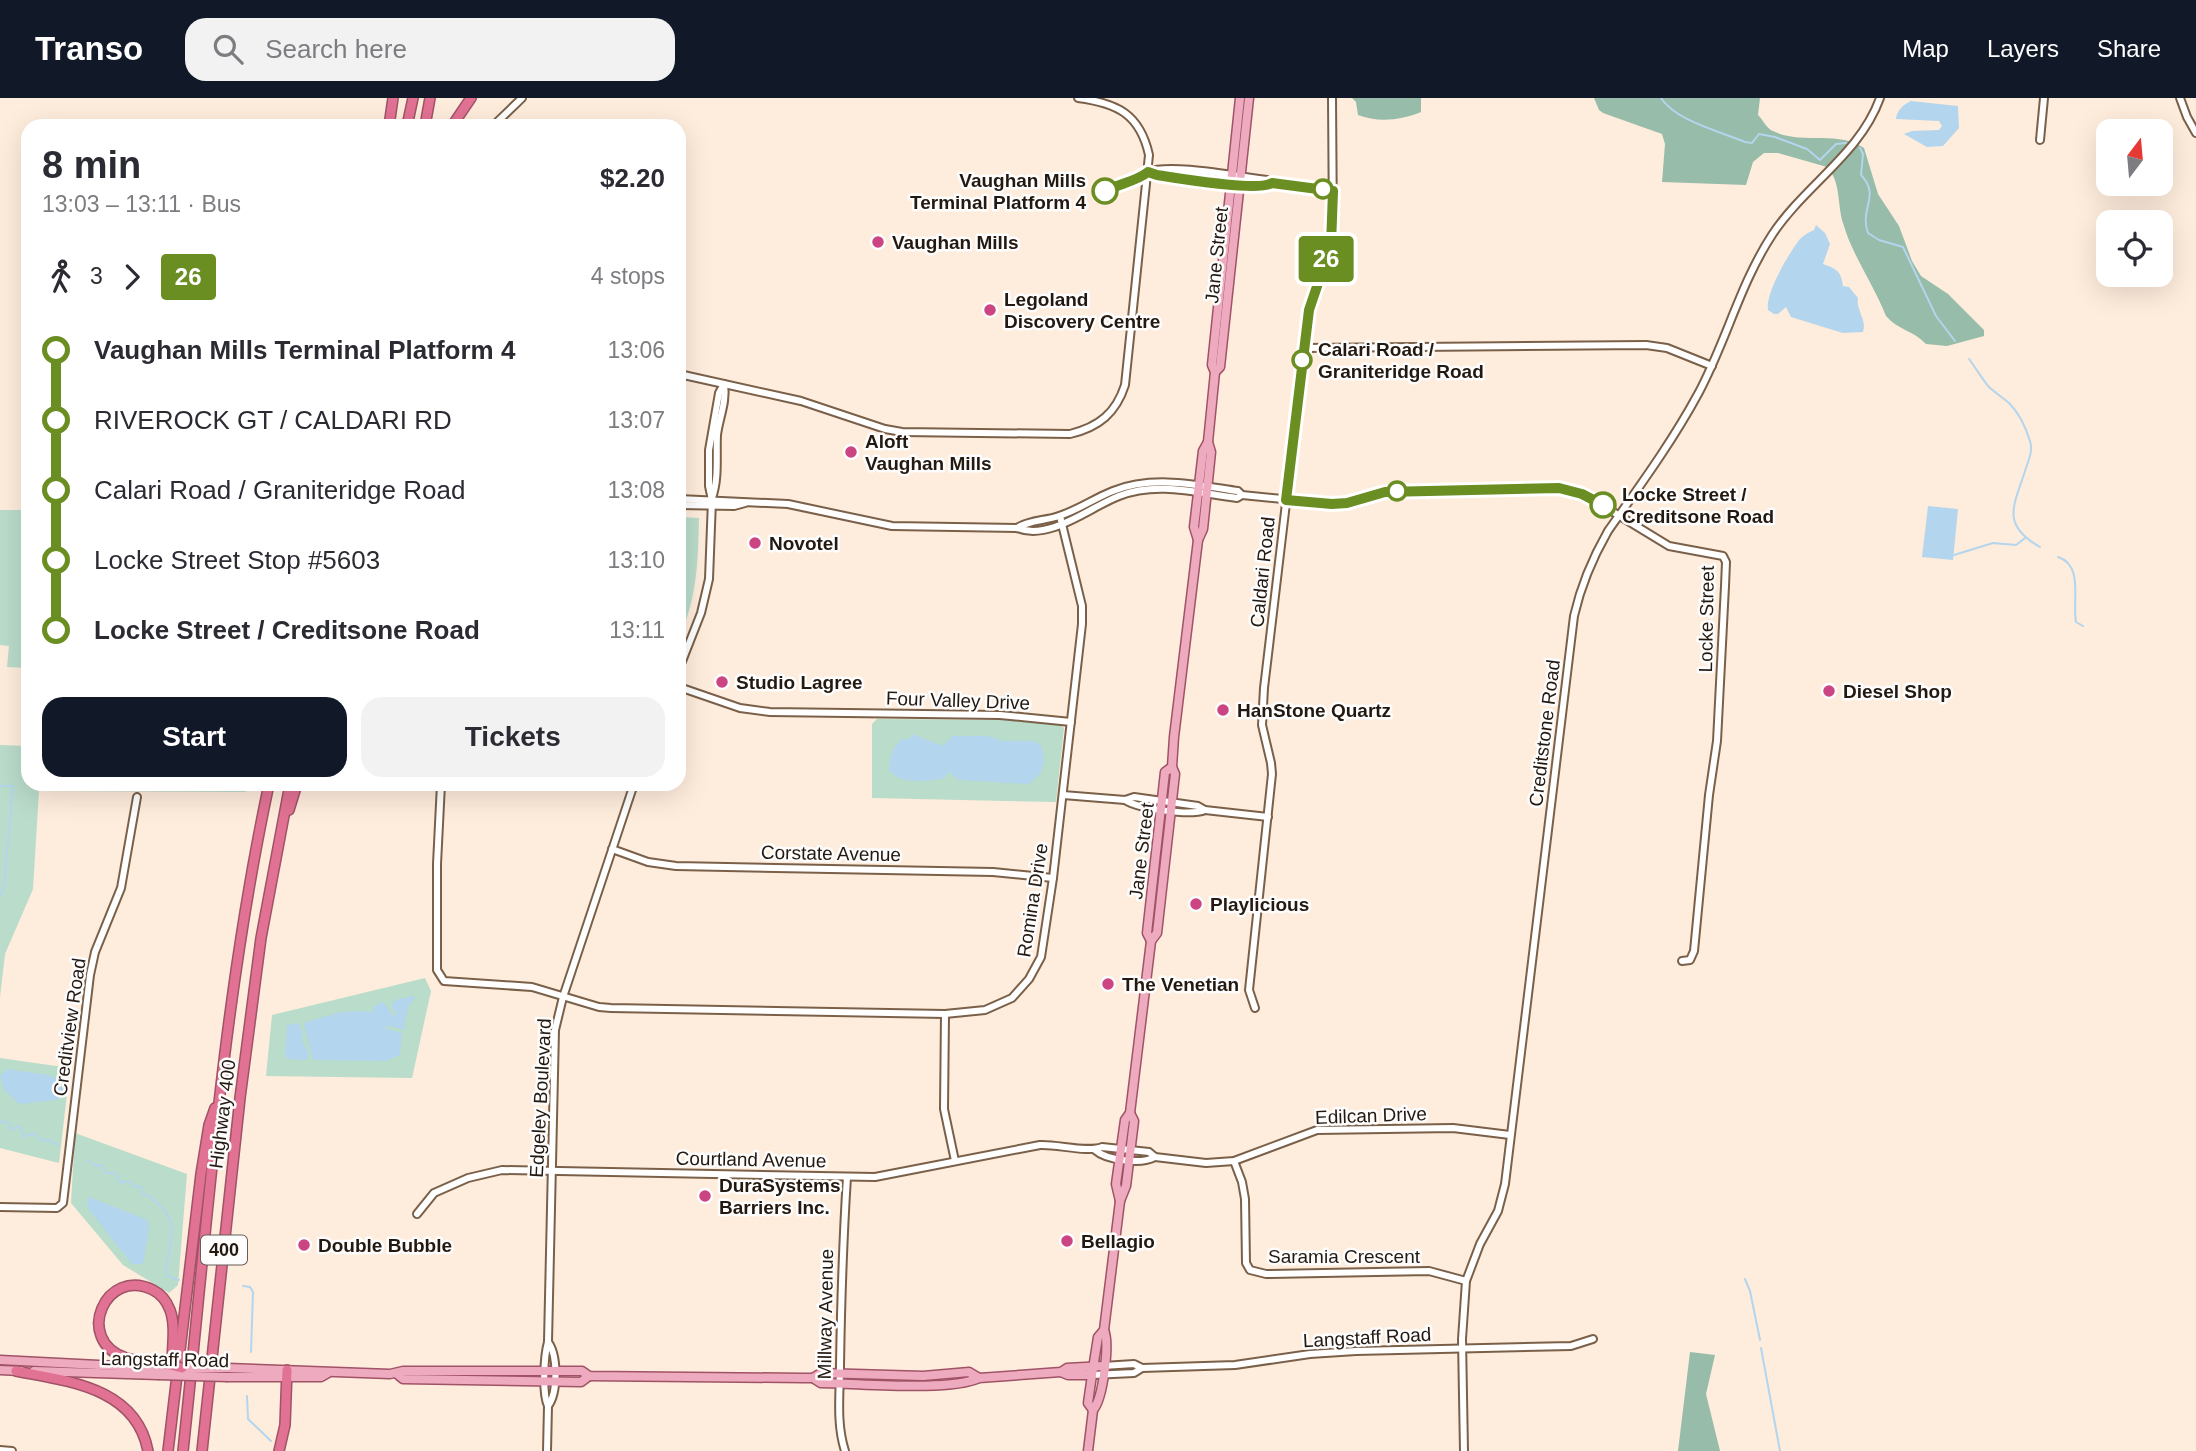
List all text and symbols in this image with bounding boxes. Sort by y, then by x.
search box [185,18,675,81]
text: Transo [35,30,143,67]
icon: search [209,30,247,68]
text: Search here [265,34,407,64]
text: Map [1902,35,1949,62]
text: Layers [1987,35,2059,62]
text: Share [2097,35,2161,62]
north arrow [2096,119,2174,196]
map controls [2096,119,2173,287]
text: 8 min [42,144,141,186]
text: $2.20 [600,163,665,193]
place label: Vaughan Mills Terminal Platform 4 [910,170,1086,213]
marker: Vaughan Mills Terminal Platform 4 [1092,178,1118,204]
unlabelled marker [1313,179,1333,199]
text: 13:03 – 13:11 · Bus [42,191,241,217]
street label: Jane Street [1201,205,1232,304]
button: locate [2096,210,2173,287]
place label: Vaughan Mills [892,232,1019,253]
marker: Vaughan Mills [870,234,886,250]
line badge: 26 [1294,236,1358,282]
text: 26 [1313,245,1339,272]
icon: walk [42,258,80,296]
icon: forward [113,258,151,296]
text: 3 [90,263,103,289]
text: 26 [175,263,202,290]
text: 4 stops [591,263,665,289]
place label: Legoland Discovery Centre [1004,289,1160,332]
marker: Legoland Discovery Centre [982,302,998,318]
text: Vaughan Mills Terminal Platform 4 [94,335,515,365]
text: 13:06 [607,337,665,363]
place label: Calari Road / Graniteridge Road [1318,339,1484,382]
marker: Calari Road / Graniteridge Road [1292,350,1312,370]
text: RIVEROCK GT / CALDARI RD [94,405,452,435]
text: 13:07 [607,407,665,433]
place label: Aloft Vaughan Mills [865,431,992,474]
marker: Aloft Vaughan Mills [843,444,859,460]
text: Calari Road / Graniteridge Road [94,475,465,505]
text: 13:08 [607,477,665,503]
unlabelled marker [1387,481,1407,501]
place label: Locke Street / Creditsone Road [1622,484,1774,527]
marker: Locke Street / Creditsone Road [1590,492,1616,518]
street label: Caldari Road [1246,516,1279,628]
place label: Novotel [769,533,839,554]
marker: Novotel [747,535,763,551]
text: Locke Street Stop #5603 [94,545,380,575]
text: 13:10 [607,547,665,573]
street label: Locke Street [1695,565,1718,673]
text: Locke Street / Creditsone Road [94,615,480,645]
text: 13:11 [609,617,665,643]
street label: Creditstone Road [1525,658,1564,808]
place label: Studio Lagree [736,672,863,693]
marker: Studio Lagree [714,674,730,690]
place label: Diesel Shop [1843,681,1952,702]
marker: Diesel Shop [1821,683,1837,699]
street label: Four Valley Drive [886,687,1030,714]
button: Start [42,697,347,777]
button: Tickets [361,697,665,777]
place label: HanStone Quartz [1237,700,1391,721]
marker: HanStone Quartz [1215,702,1231,718]
street label: Jane Street [1125,801,1158,901]
street label: Corstate Avenue [761,842,901,865]
street label: Romina Drive [1013,842,1052,959]
place label: Playlicious [1210,894,1309,915]
marker: Playlicious [1188,896,1204,912]
street label: Creditview Road [49,957,90,1098]
place label: The Venetian [1122,974,1239,995]
marker: The Venetian [1100,976,1116,992]
street label: Edgeley Boulevard [526,1018,555,1178]
street label: Highway 400 [205,1058,240,1170]
street label: Edilcan Drive [1315,1103,1427,1128]
street label: Courtland Avenue [675,1148,827,1171]
place label: DuraSystems Barriers Inc. [719,1175,840,1218]
marker: DuraSystems Barriers Inc. [697,1188,713,1204]
place label: Bellagio [1081,1231,1155,1252]
marker: Bellagio [1059,1233,1075,1249]
place label: Double Bubble [318,1235,452,1256]
road number: 400 [201,1236,247,1265]
marker: Double Bubble [296,1237,312,1253]
street label: Saramia Crescent [1268,1246,1421,1267]
street label: Millway Avenue [814,1249,837,1379]
street label: Langstaff Road [1302,1324,1432,1351]
street label: Langstaff Road [101,1348,229,1371]

